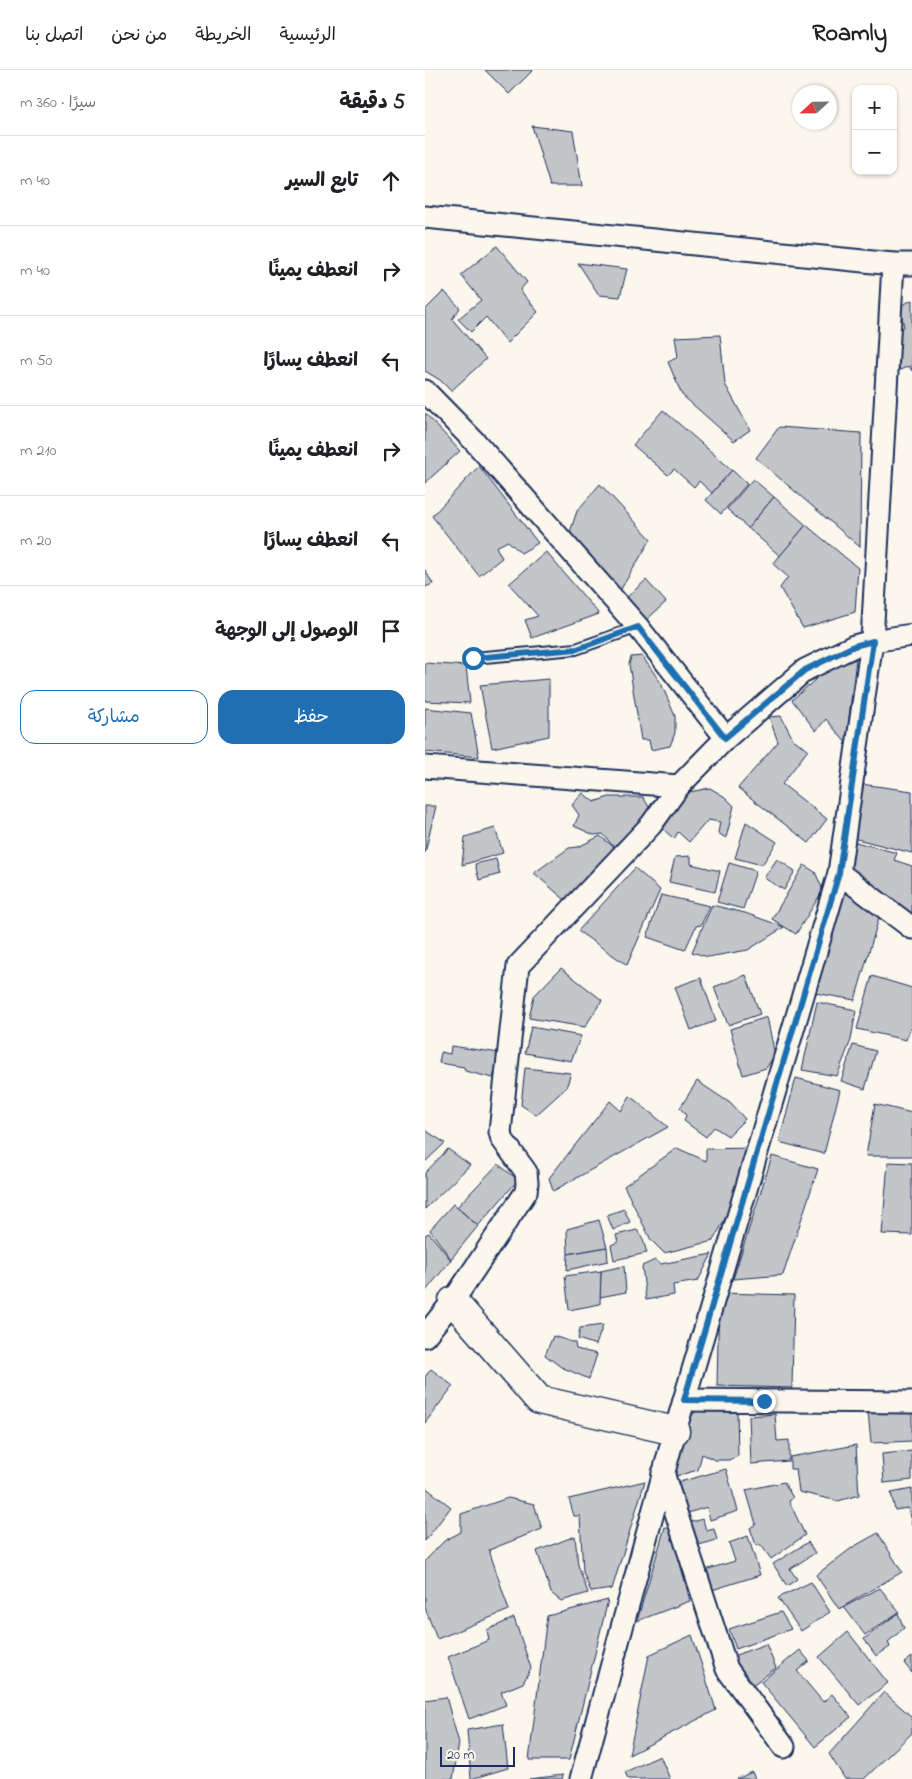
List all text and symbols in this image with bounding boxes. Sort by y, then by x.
text: Roamly [812,17,887,52]
text: اتصل بنا [25,23,83,49]
text: من نحن [111,23,167,49]
text: الخريطة [195,23,251,49]
text: الرئيسية [279,23,336,49]
north arrow [792,85,837,130]
map controls [852,85,897,175]
button: + [852,85,897,130]
text: 5 دقيقة [339,88,405,118]
text: سيرًا · 360 m [20,91,96,115]
button: − [852,130,897,175]
icon: ahead [377,167,405,195]
text: تابع السير [286,168,358,195]
text: 40 m [20,169,50,193]
icon: right [377,257,405,285]
text: انعطف يمينًا [268,258,358,285]
text: 40 m [20,259,50,283]
icon: left [377,347,405,375]
text: انعطف يسارًا [263,348,358,375]
text: 50 m [20,349,53,373]
icon: right [377,437,405,465]
text: انعطف يمينًا [268,438,358,465]
text: 210 m [20,439,56,463]
icon: left [377,527,405,555]
text: انعطف يسارًا [263,528,358,555]
text: 20 m [20,529,51,553]
icon: arrive [377,617,405,645]
text: الوصول إلى الوجهة [215,618,358,645]
route start [462,647,485,670]
button: مشاركة [20,690,208,744]
button: حفظ [218,690,405,744]
route end [753,1390,776,1413]
scale bar [440,1744,515,1767]
text: 20 m [447,1745,474,1766]

